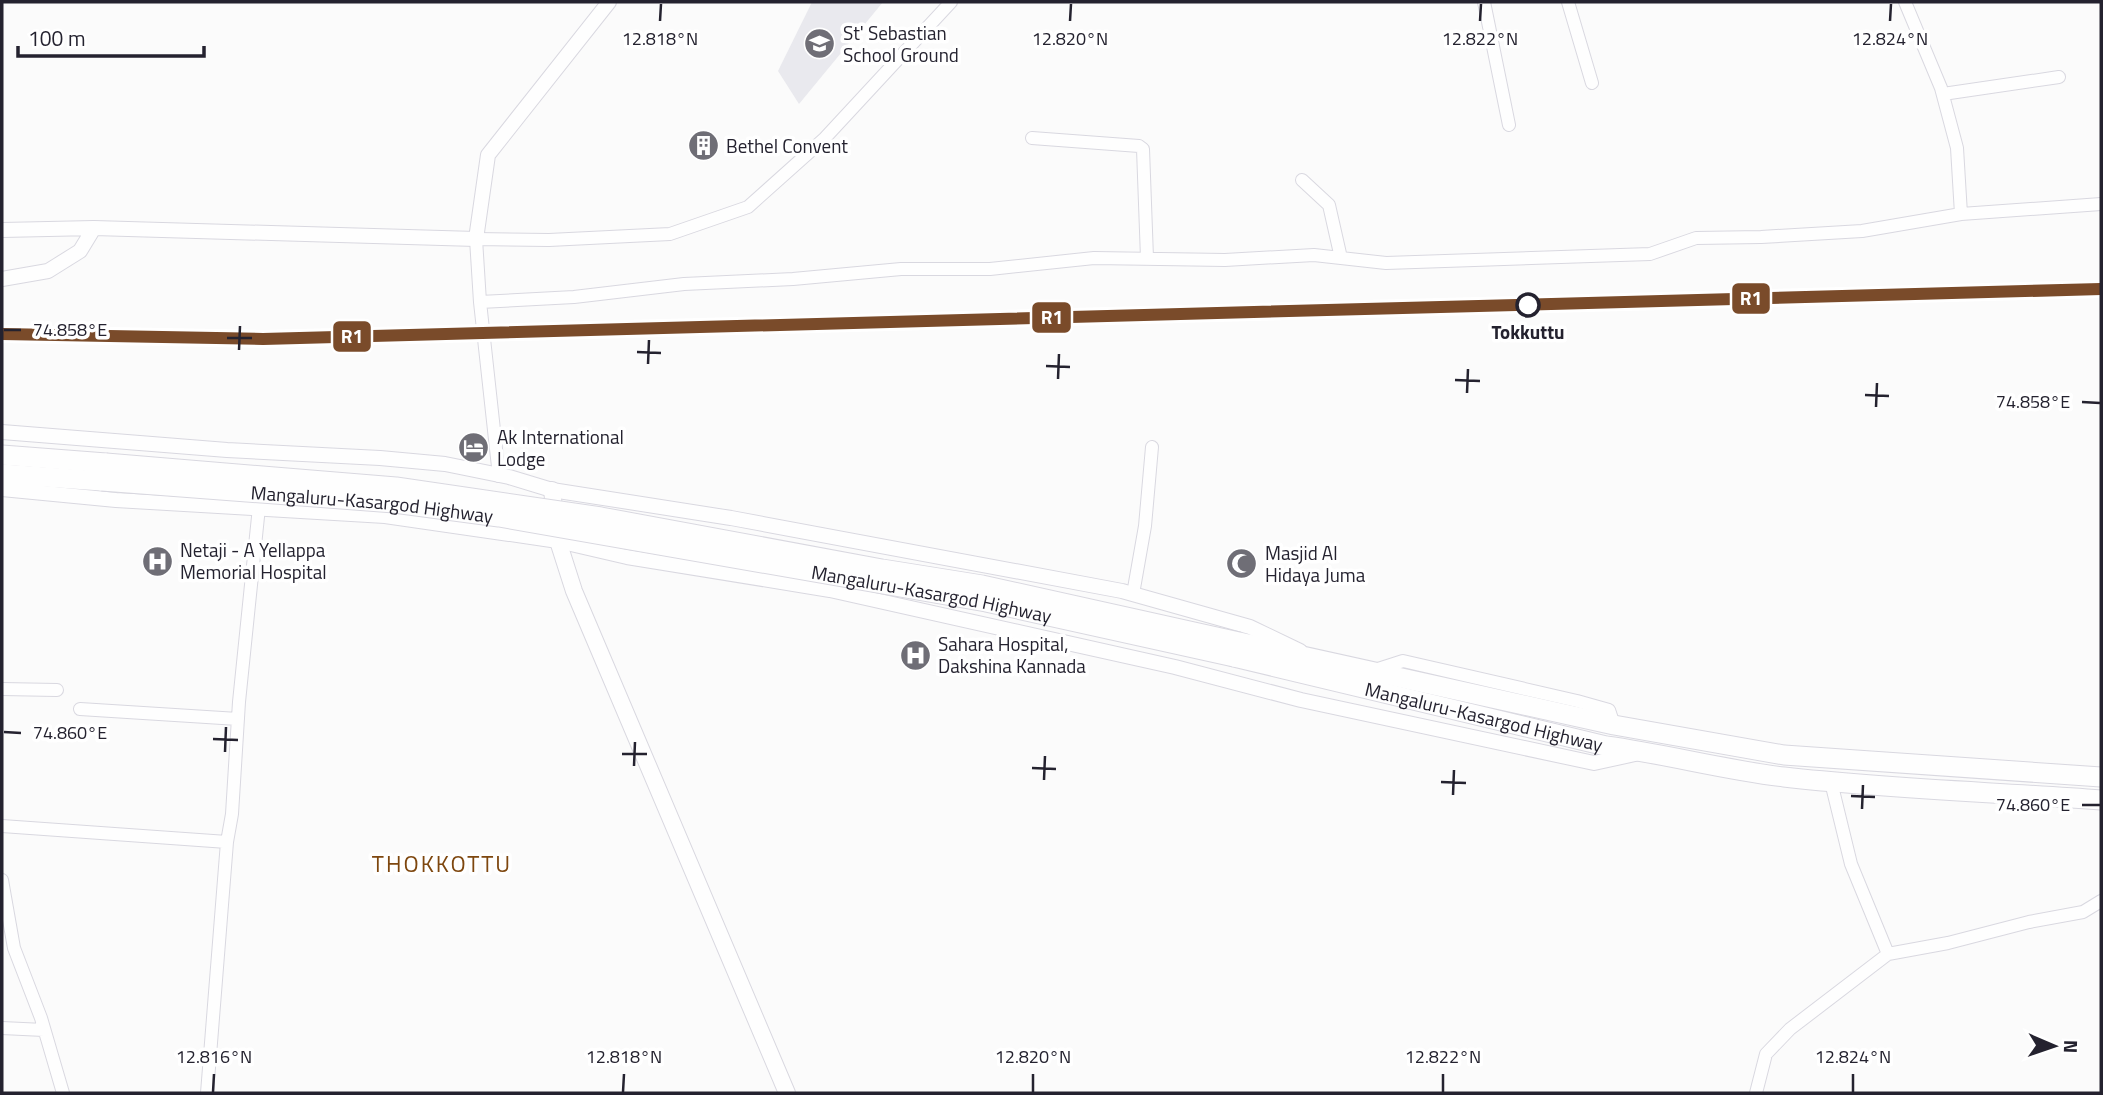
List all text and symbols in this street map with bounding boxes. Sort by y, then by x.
scale bar [18,14,203,58]
place label: St' Sebastian School Ground [843,18,959,69]
text: 100 m [28,22,85,54]
text: 12.818°N [622,25,698,52]
text: 12.820°N [1032,25,1108,52]
text: 12.822°N [1442,25,1518,52]
text: 12.824°N [1852,25,1928,52]
school or university icon: St' Sebastian School Ground [803,27,837,61]
building icon: Bethel Convent [686,129,720,163]
place label: Bethel Convent [726,131,848,160]
line badge: R1 [1731,282,1771,315]
text: R1 [1740,283,1762,312]
marker: Tokkuttu [1516,293,1540,317]
line badge: R1 [1031,301,1072,334]
text: R1 [1041,302,1063,331]
text: 74.858°E [33,316,107,343]
place label: Tokkuttu [1491,317,1565,346]
line badge: R1 [332,320,372,353]
text: R1 [341,321,363,350]
text: 74.858°E [1996,388,2070,415]
place label: Ak International Lodge [497,422,624,473]
hotel icon: Ak International Lodge [457,431,491,465]
street label: Mangaluru-Kasargod Highway [250,477,495,530]
place label: Netaji - A Yellappa Memorial Hospital [180,535,327,586]
place label: Masjid Al Hidaya Juma [1265,538,1366,589]
hospital icon: Netaji - A Yellappa Memorial Hospital [140,544,174,578]
mosque icon: Masjid Al Hidaya Juma [1225,547,1259,581]
street label: Mangaluru-Kasargod Highway [809,557,1054,630]
place label: Sahara Hospital, Dakshina Kannada [938,629,1086,680]
hospital icon: Sahara Hospital, Dakshina Kannada [898,638,932,672]
street label: Mangaluru-Kasargod Highway [1362,674,1606,759]
text: 74.860°E [33,719,107,746]
text: 74.860°E [1996,791,2070,818]
district label: THOKKOTTU [372,846,512,881]
north arrow [2019,1011,2089,1081]
text: N [2057,1040,2086,1054]
text: 12.816°N [176,1043,252,1070]
text: 12.818°N [586,1043,662,1070]
text: 12.820°N [995,1043,1071,1070]
text: 12.822°N [1405,1043,1481,1070]
text: 12.824°N [1815,1043,1891,1070]

